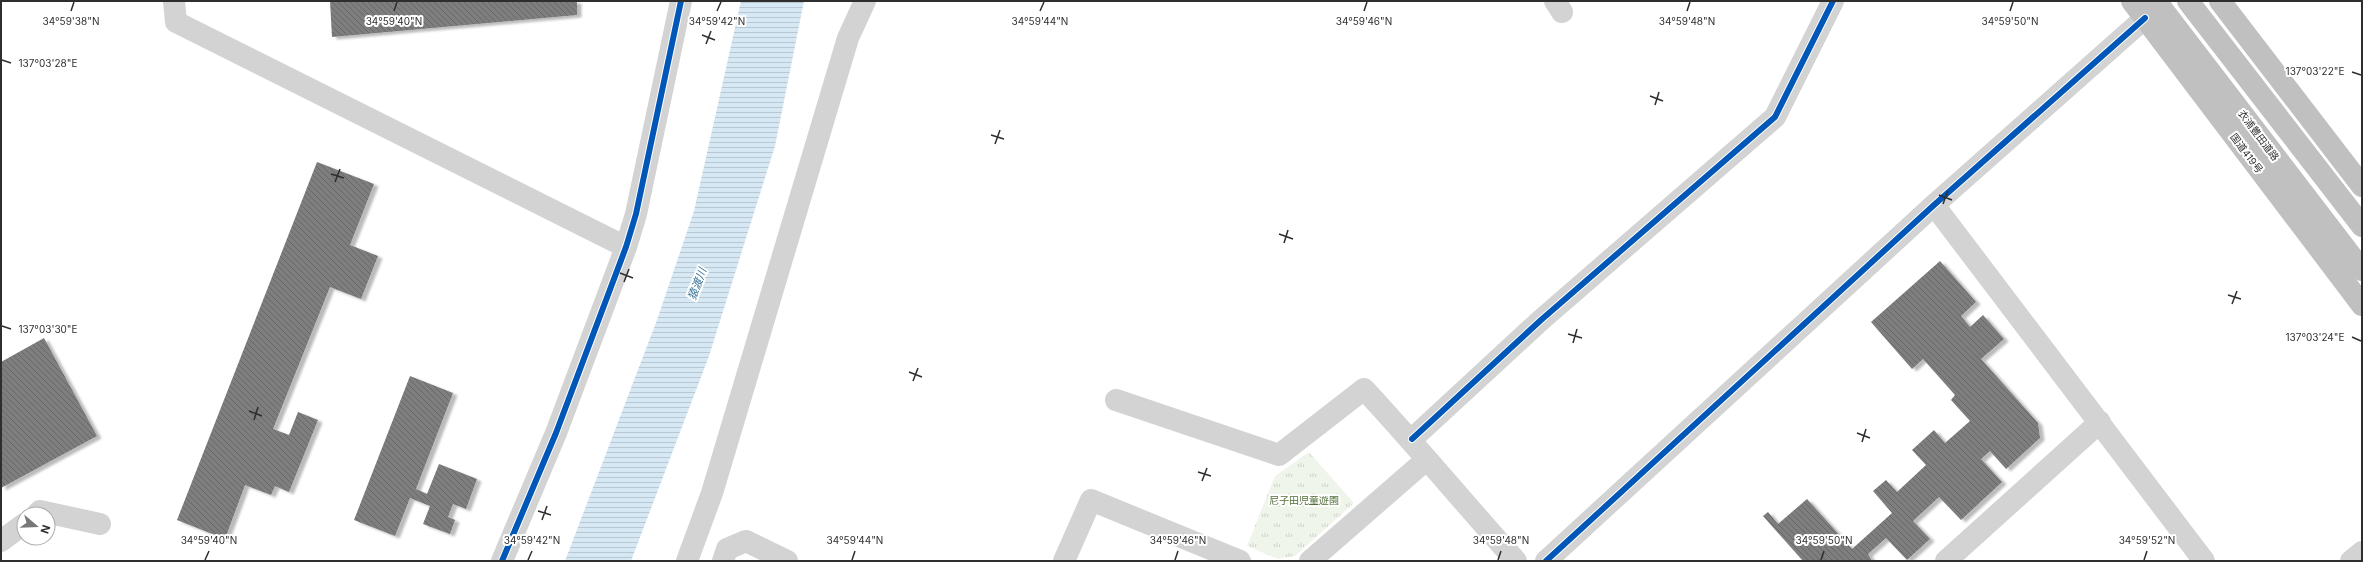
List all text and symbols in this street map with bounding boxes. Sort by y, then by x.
text: 34°59'38"N [43,15,99,27]
text: 34°59'40"N [366,15,422,27]
text: 34°59'42"N [689,15,745,27]
text: 34°59'44"N [1012,15,1068,27]
text: 34°59'46"N [1336,15,1392,27]
text: 34°59'48"N [1659,15,1715,27]
text: 34°59'50"N [1982,15,2038,27]
text: 137°03'28"E [19,57,77,69]
text: 137°03'22"E [2286,65,2344,77]
street label: 衣浦豊田道路 [2236,107,2282,163]
street label: 国道419号 [2228,131,2266,175]
water label: 猿渡川 [685,265,710,302]
text: 137°03'30"E [18,323,78,335]
text: 137°03'24"E [2285,331,2345,343]
park label: 尼子田児童遊園 [1269,494,1339,506]
north arrow [16,506,56,546]
text: N [37,523,53,536]
text: 34°59'40"N [181,534,237,546]
text: 34°59'42"N [504,534,560,546]
text: 34°59'44"N [827,534,883,546]
text: 34°59'46"N [1150,534,1206,546]
text: 34°59'48"N [1473,534,1529,546]
text: 34°59'50"N [1796,534,1852,546]
text: 34°59'52"N [2119,534,2175,546]

